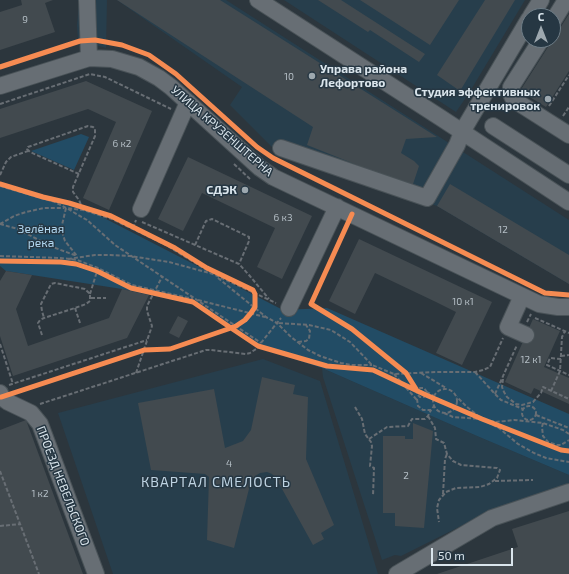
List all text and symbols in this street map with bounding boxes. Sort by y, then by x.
north arrow [521,8,561,48]
text: С [538,10,544,23]
house number: 9 [22,14,28,26]
place label: Управа района Лефортово [320,62,407,90]
house number: 10 [284,71,294,83]
marker: Управа района Лефортово [307,71,317,81]
street label: УЛИЦА КРУЗЕНШТЕРНА [168,83,276,179]
place label: Студия эффективных тренировок [414,85,540,113]
marker: Студия эффективных тренировок [543,94,553,104]
house number: 6 к2 [113,138,131,150]
place label: СДЭК [206,183,237,197]
marker: СДЭК [240,185,250,195]
house number: 6 к3 [274,212,292,224]
park label: Зелёная река [18,222,64,250]
house number: 12 [498,224,508,236]
house number: 10 к1 [452,296,474,308]
house number: 12 к1 [520,354,542,366]
street label: ПРОЕЗД НЕВЕЛЬСКОГО [33,424,93,548]
house number: 4 [226,458,232,470]
house number: 2 [403,470,409,482]
district label: КВАРТАЛ СМЕЛОСТЬ [141,474,291,490]
house number: 1 к2 [31,488,49,500]
scale bar [433,540,515,566]
text: 50 m [438,548,465,562]

